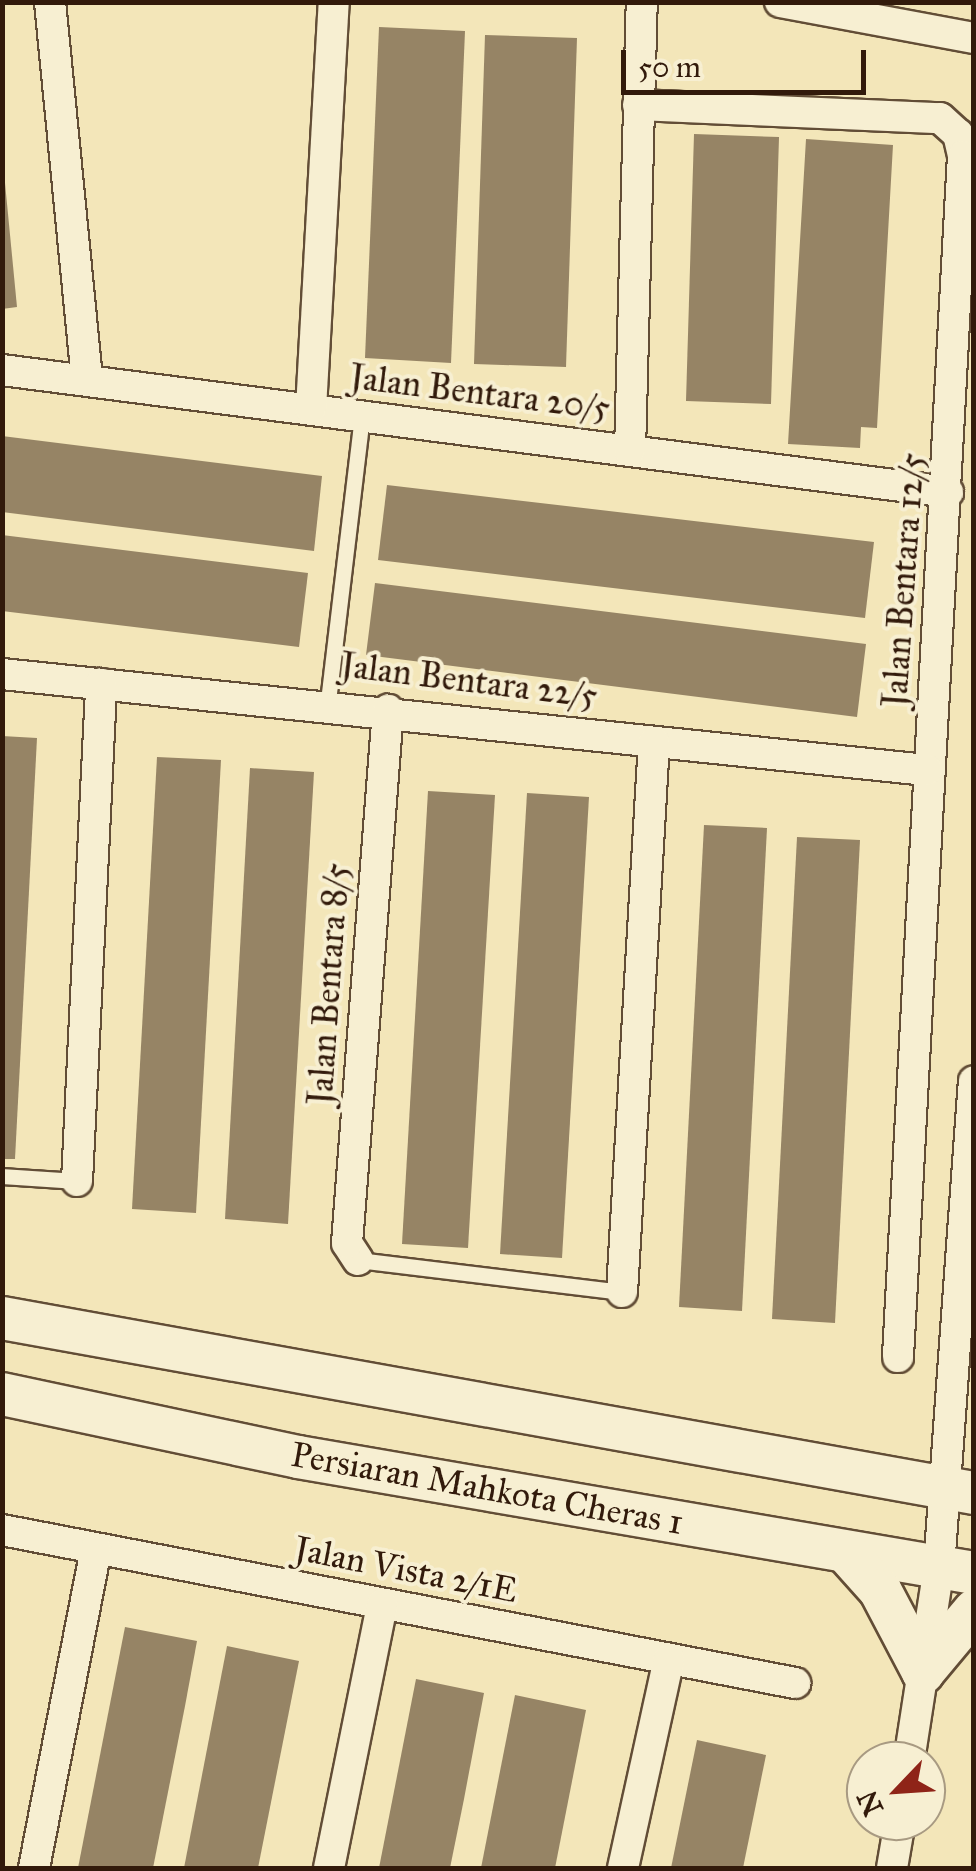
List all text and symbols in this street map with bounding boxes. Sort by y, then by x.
scale bar [626,30,871,92]
text: 50 m [638,49,701,85]
street label: Jalan Bentara 20/5 [348,356,612,430]
street label: Jalan Bentara 12/5 [874,451,934,709]
street label: Jalan Bentara 22/5 [338,644,600,718]
street label: Jalan Bentara 8/5 [300,862,358,1106]
street label: Persiaran Mahkota Cheras 1 [288,1434,686,1544]
street label: Jalan Vista 2/1E [291,1528,521,1612]
north arrow [846,1741,946,1841]
text: N [849,1785,891,1821]

